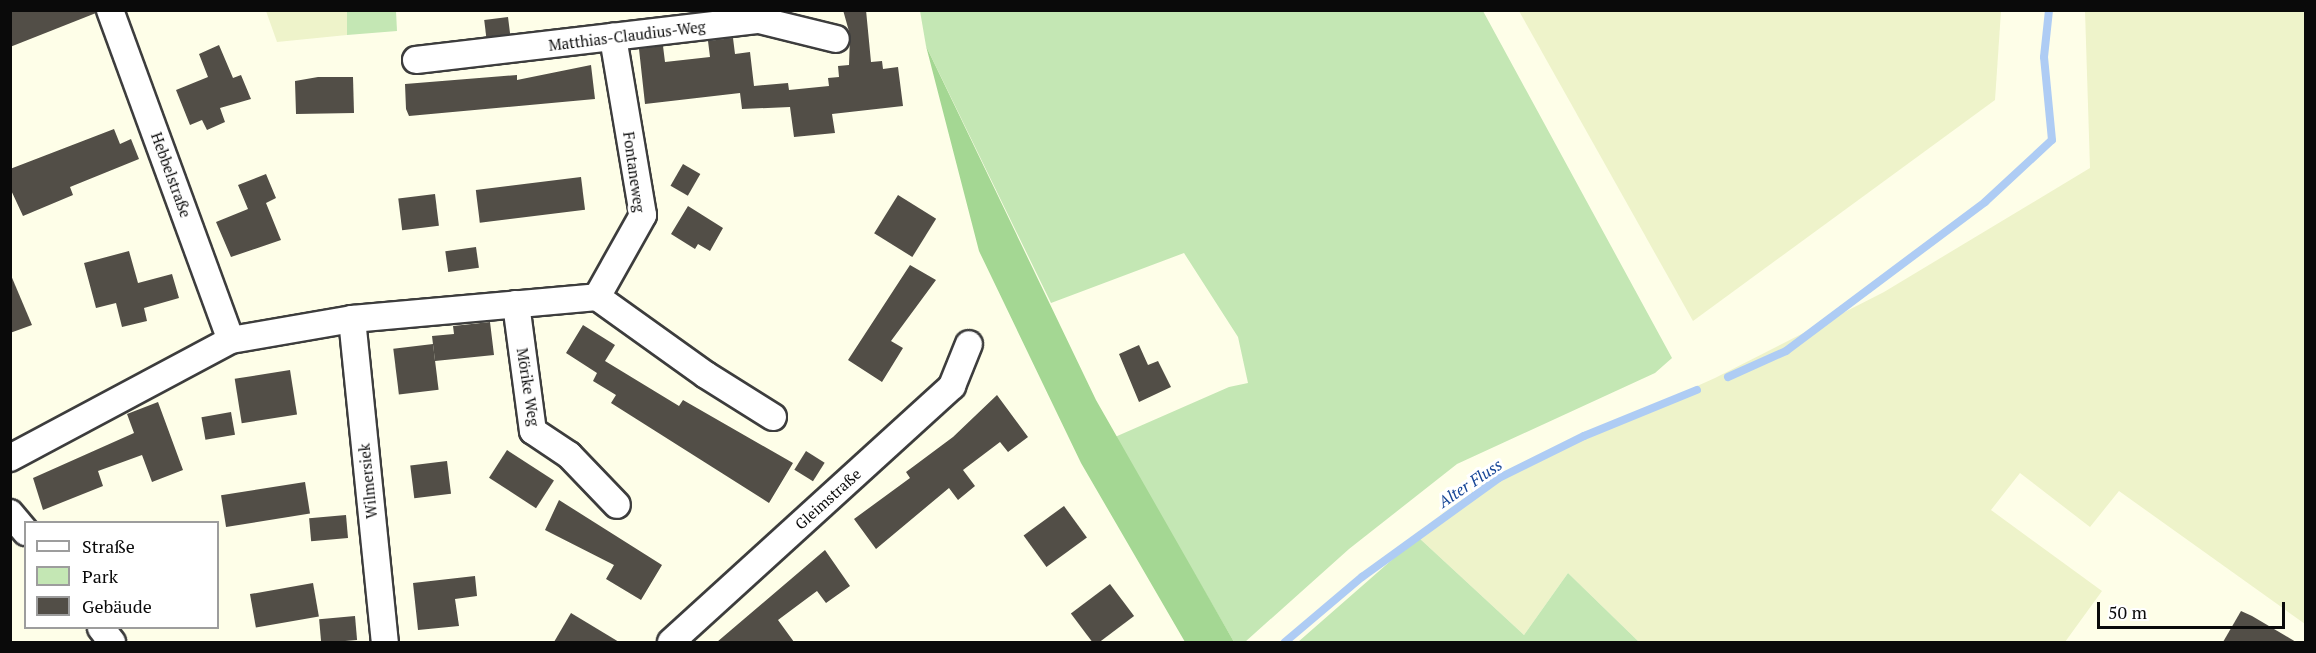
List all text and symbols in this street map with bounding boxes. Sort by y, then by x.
street label: Matthias-Claudius-Weg [548,17,706,55]
street label: Hebbelstraße [147,130,195,220]
street label: Fontaneweg [619,131,649,213]
street label: Mörike Weg [513,347,543,427]
street label: Wilmersiek [355,442,381,520]
water label: Alter Fluss [1434,455,1506,511]
street label: Gleimstraße [791,465,865,533]
legend [24,521,219,629]
text: Straße [82,534,135,558]
text: Park [82,564,118,588]
scale bar [2100,590,2288,628]
text: Gebäude [82,594,152,618]
text: 50 m [2108,600,2147,624]

